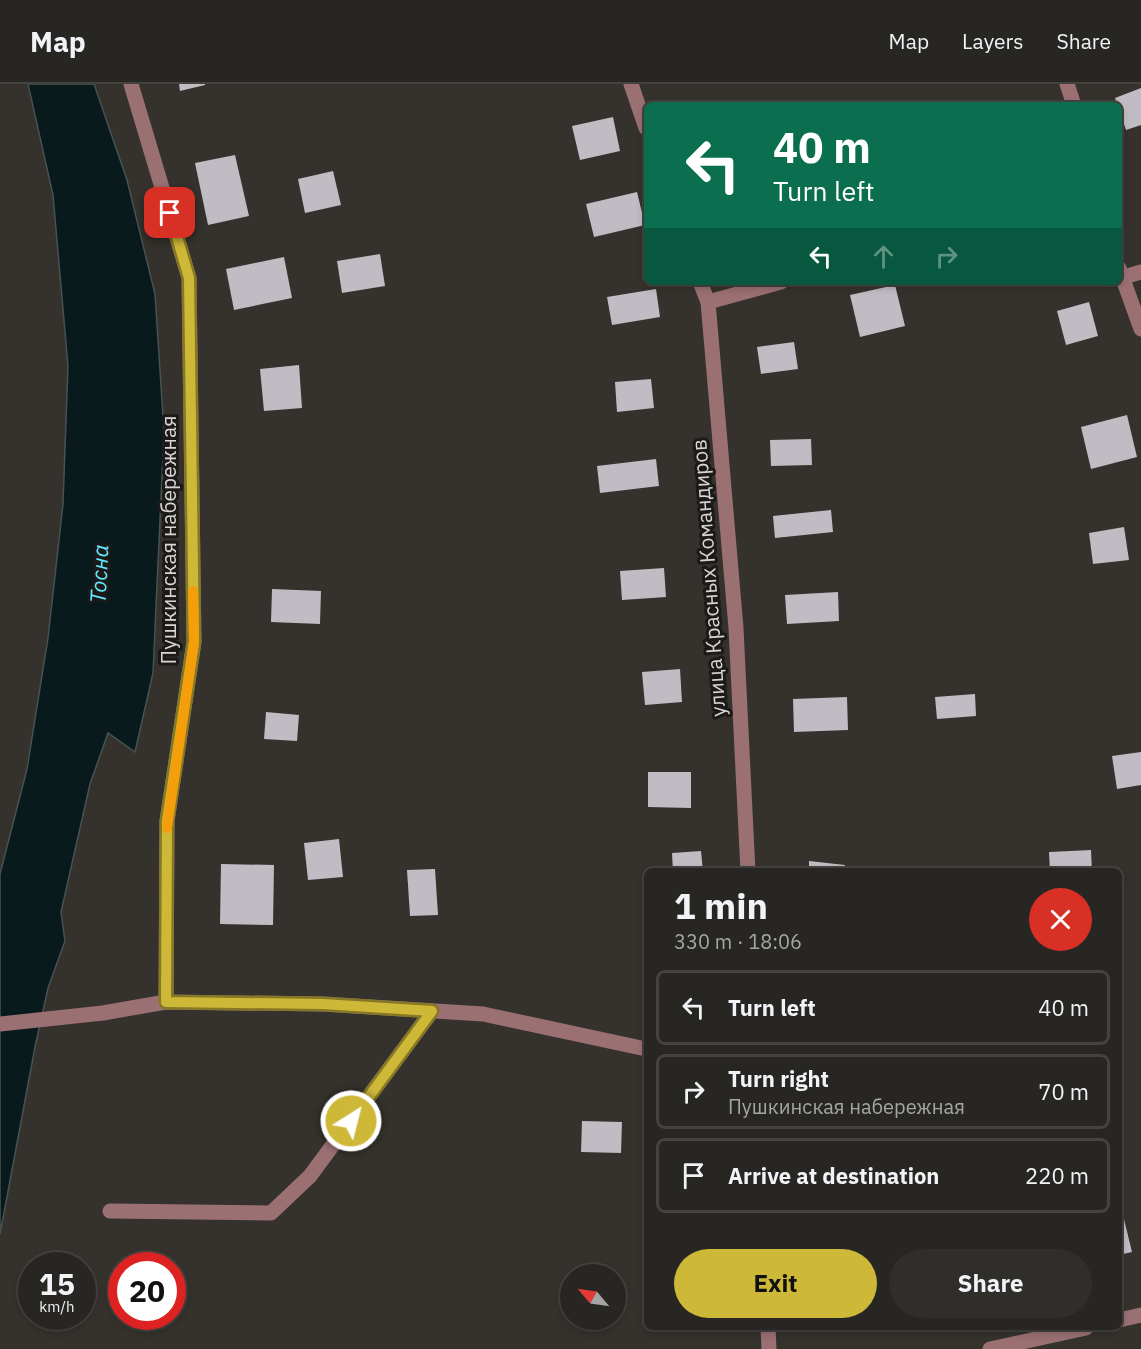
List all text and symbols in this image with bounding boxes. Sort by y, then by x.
text: Map [30,23,86,60]
text: Map [889,27,929,55]
text: Layers [962,27,1024,55]
text: Share [1057,27,1111,55]
text: 40 m [773,120,871,175]
icon: left [674,126,752,204]
text: Turn left [773,173,874,208]
pin [144,187,195,238]
icon: arrive [153,196,186,229]
icon: left [804,240,837,273]
icon: ahead [867,240,900,273]
icon: right [930,240,963,273]
street label: Пушкинская набережная [154,416,182,664]
street label: улица Красных Командиров [684,438,732,718]
water label: Тосна [82,544,115,604]
text: 1 min [674,882,768,929]
button: close [1029,888,1092,951]
text: 330 m · 18:06 [674,928,802,955]
icon: left [677,991,710,1024]
text: Turn left [728,993,816,1022]
text: 40 m [1038,993,1089,1022]
text: Turn right [728,1064,829,1093]
icon: right [677,1075,710,1108]
text: 70 m [1038,1077,1089,1106]
position arrow [319,1089,383,1153]
text: Пушкинская набережная [728,1093,965,1120]
icon: arrive [677,1159,710,1192]
text: Arrive at destination [728,1161,939,1190]
text: 220 m [1025,1161,1089,1190]
button: Exit [674,1249,877,1318]
button: Share [889,1249,1092,1318]
speed limit sign: 20 [108,1252,186,1330]
text: 15 [39,1264,75,1303]
north arrow [560,1264,626,1330]
map controls [560,1264,626,1330]
text: km/h [39,1297,75,1316]

